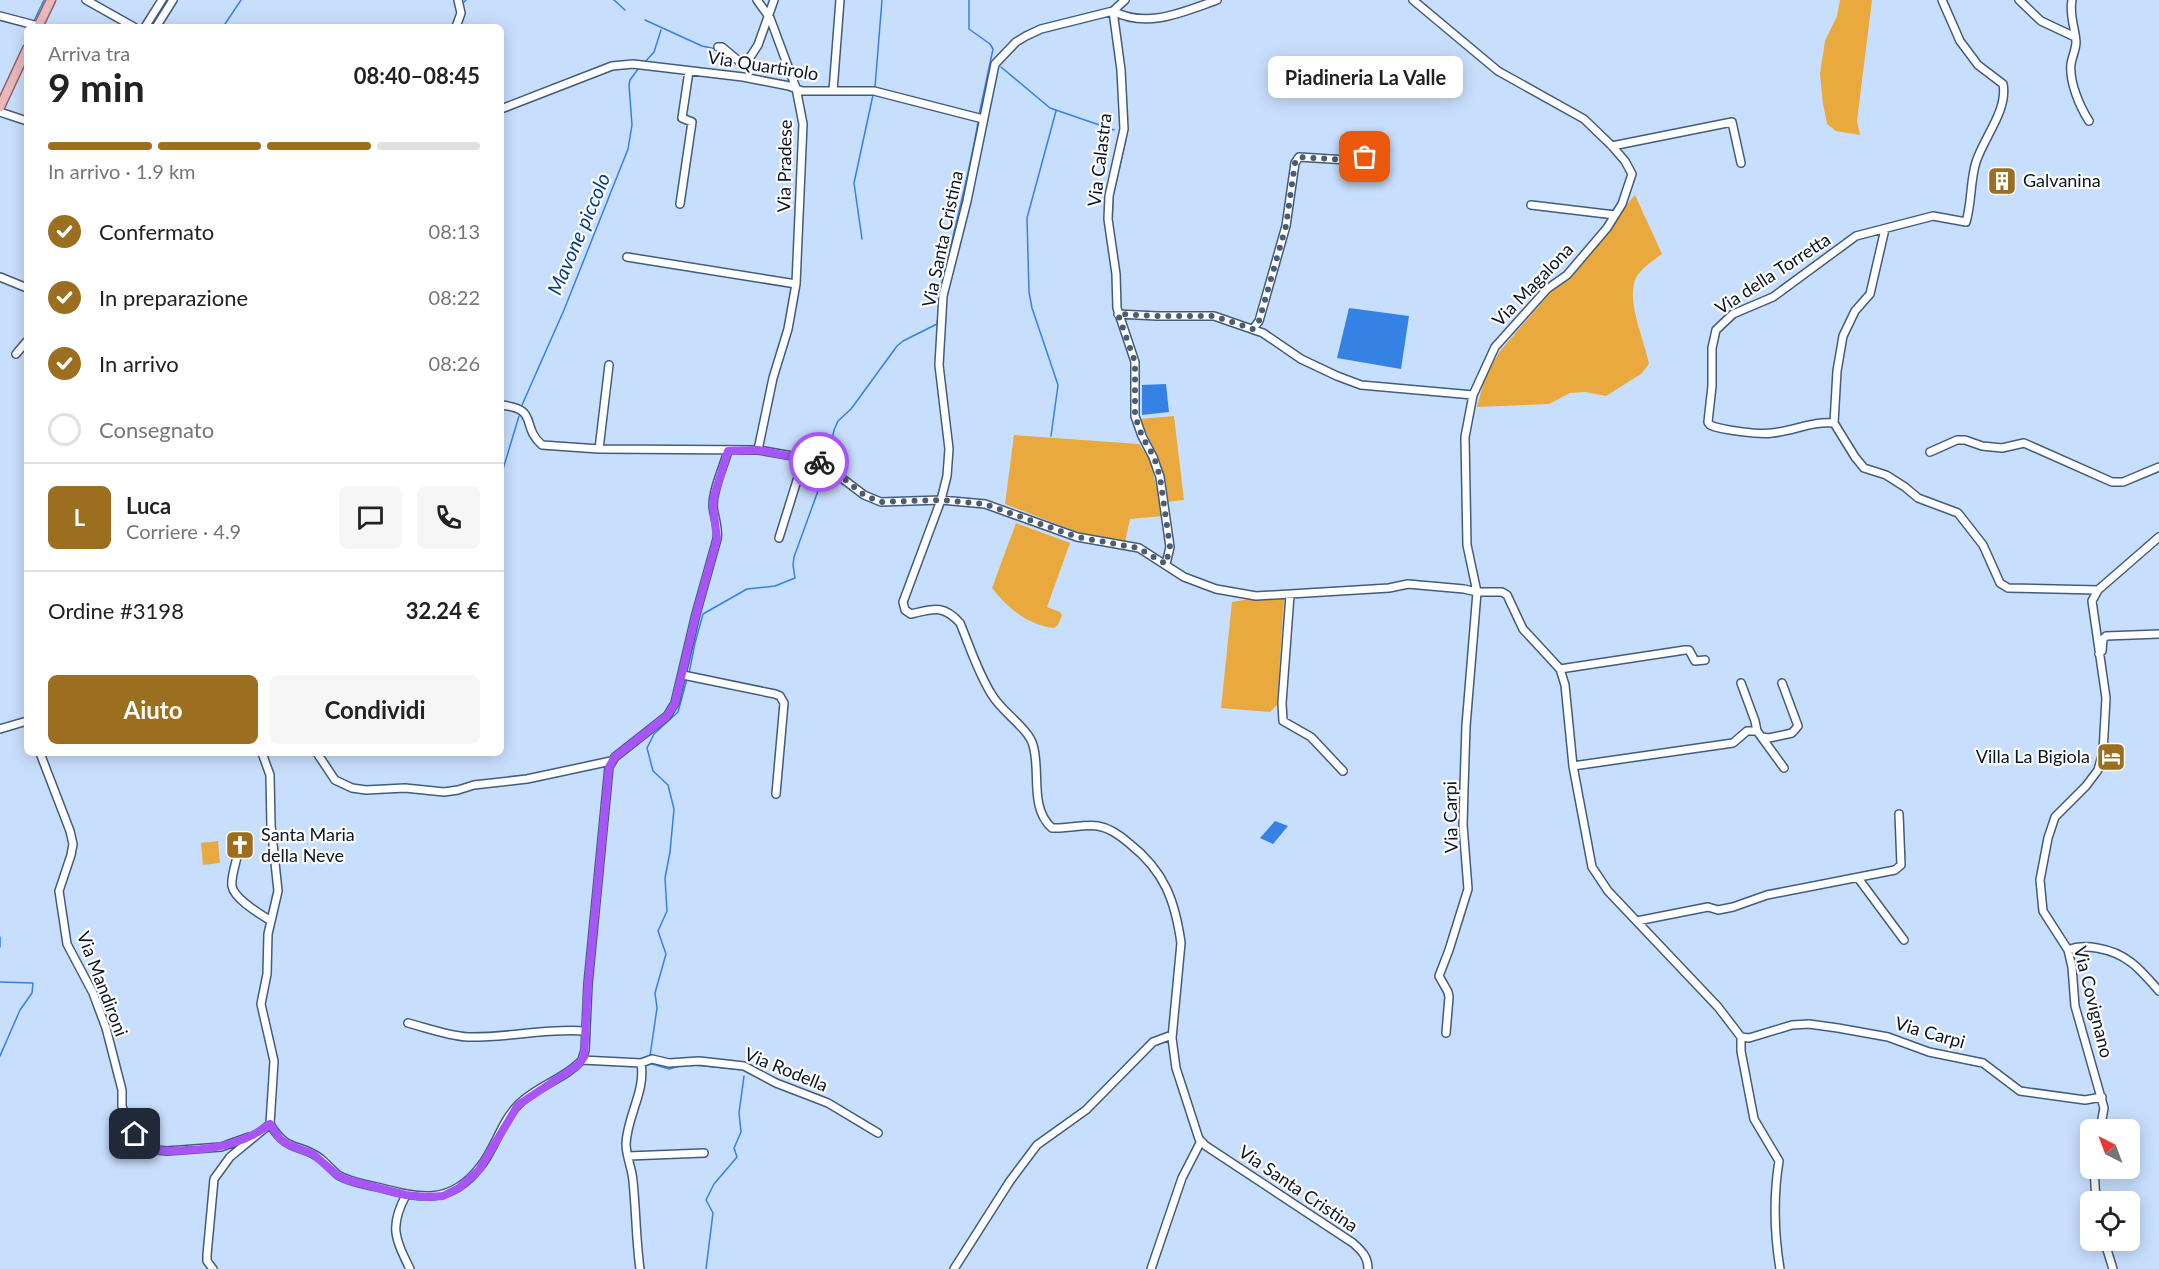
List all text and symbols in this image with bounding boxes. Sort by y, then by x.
text: Arriva tra [48,41,130,65]
street label: Via Quartirolo [706,45,820,85]
callout: Piadineria La Valle [1268,55,1462,97]
text: 08:40–08:45 [354,62,480,89]
text: 9 min [48,64,145,110]
text: Piadineria La Valle [1285,65,1446,89]
street label: Via Calastra [1082,112,1116,208]
street label: Via Pradese [772,119,796,213]
pin [1339,131,1390,182]
icon: bag [1348,140,1381,173]
text: In arrivo · 1.9 km [48,159,196,183]
building icon: Galvanina [1986,165,2018,197]
street label: Via Santa Cristina [917,168,967,309]
water label: Mavone piccolo [542,169,615,298]
place label: Galvanina [2023,169,2101,191]
icon: check [48,215,81,248]
text: Confermato [99,218,214,245]
text: 08:13 [429,219,480,243]
street label: Via della Torretta [1711,228,1834,319]
street label: Via Magalona [1487,238,1577,331]
icon: check [48,281,81,314]
text: In preparazione [99,284,248,311]
text: 08:22 [429,285,480,309]
icon: check [48,347,81,380]
text: In arrivo [99,350,179,377]
text: 08:26 [429,351,480,375]
text: Consegnato [99,416,214,443]
courier [789,432,849,492]
icon: bike [803,446,836,479]
button: chat [339,486,402,549]
button: phone [417,486,480,549]
text: Luca [126,492,171,519]
text: L [74,504,85,531]
text: Corriere · 4.9 [126,519,241,543]
text: Ordine #3198 [48,597,184,624]
text: 32.24 € [406,597,480,624]
button: Aiuto [48,675,258,744]
button: Condividi [270,675,480,744]
hotel icon: Villa La Bigiola [2095,741,2127,773]
place label: Villa La Bigiola [1976,745,2090,767]
street label: Via Carpi [1438,781,1462,853]
place label: Santa Maria della Neve [261,823,355,866]
church icon: Santa Maria della Neve [224,829,256,861]
street label: Via Mandironi [73,928,133,1039]
street label: Via Covignano [2069,944,2118,1060]
street label: Via Carpi [1893,1012,1968,1053]
street label: Via Rodella [741,1042,831,1096]
pin [109,1108,160,1159]
icon: home [118,1117,151,1150]
north arrow [2080,1119,2140,1179]
map controls [2080,1119,2140,1251]
street label: Via Santa Cristina [1235,1140,1362,1236]
button: locate [2080,1191,2140,1251]

